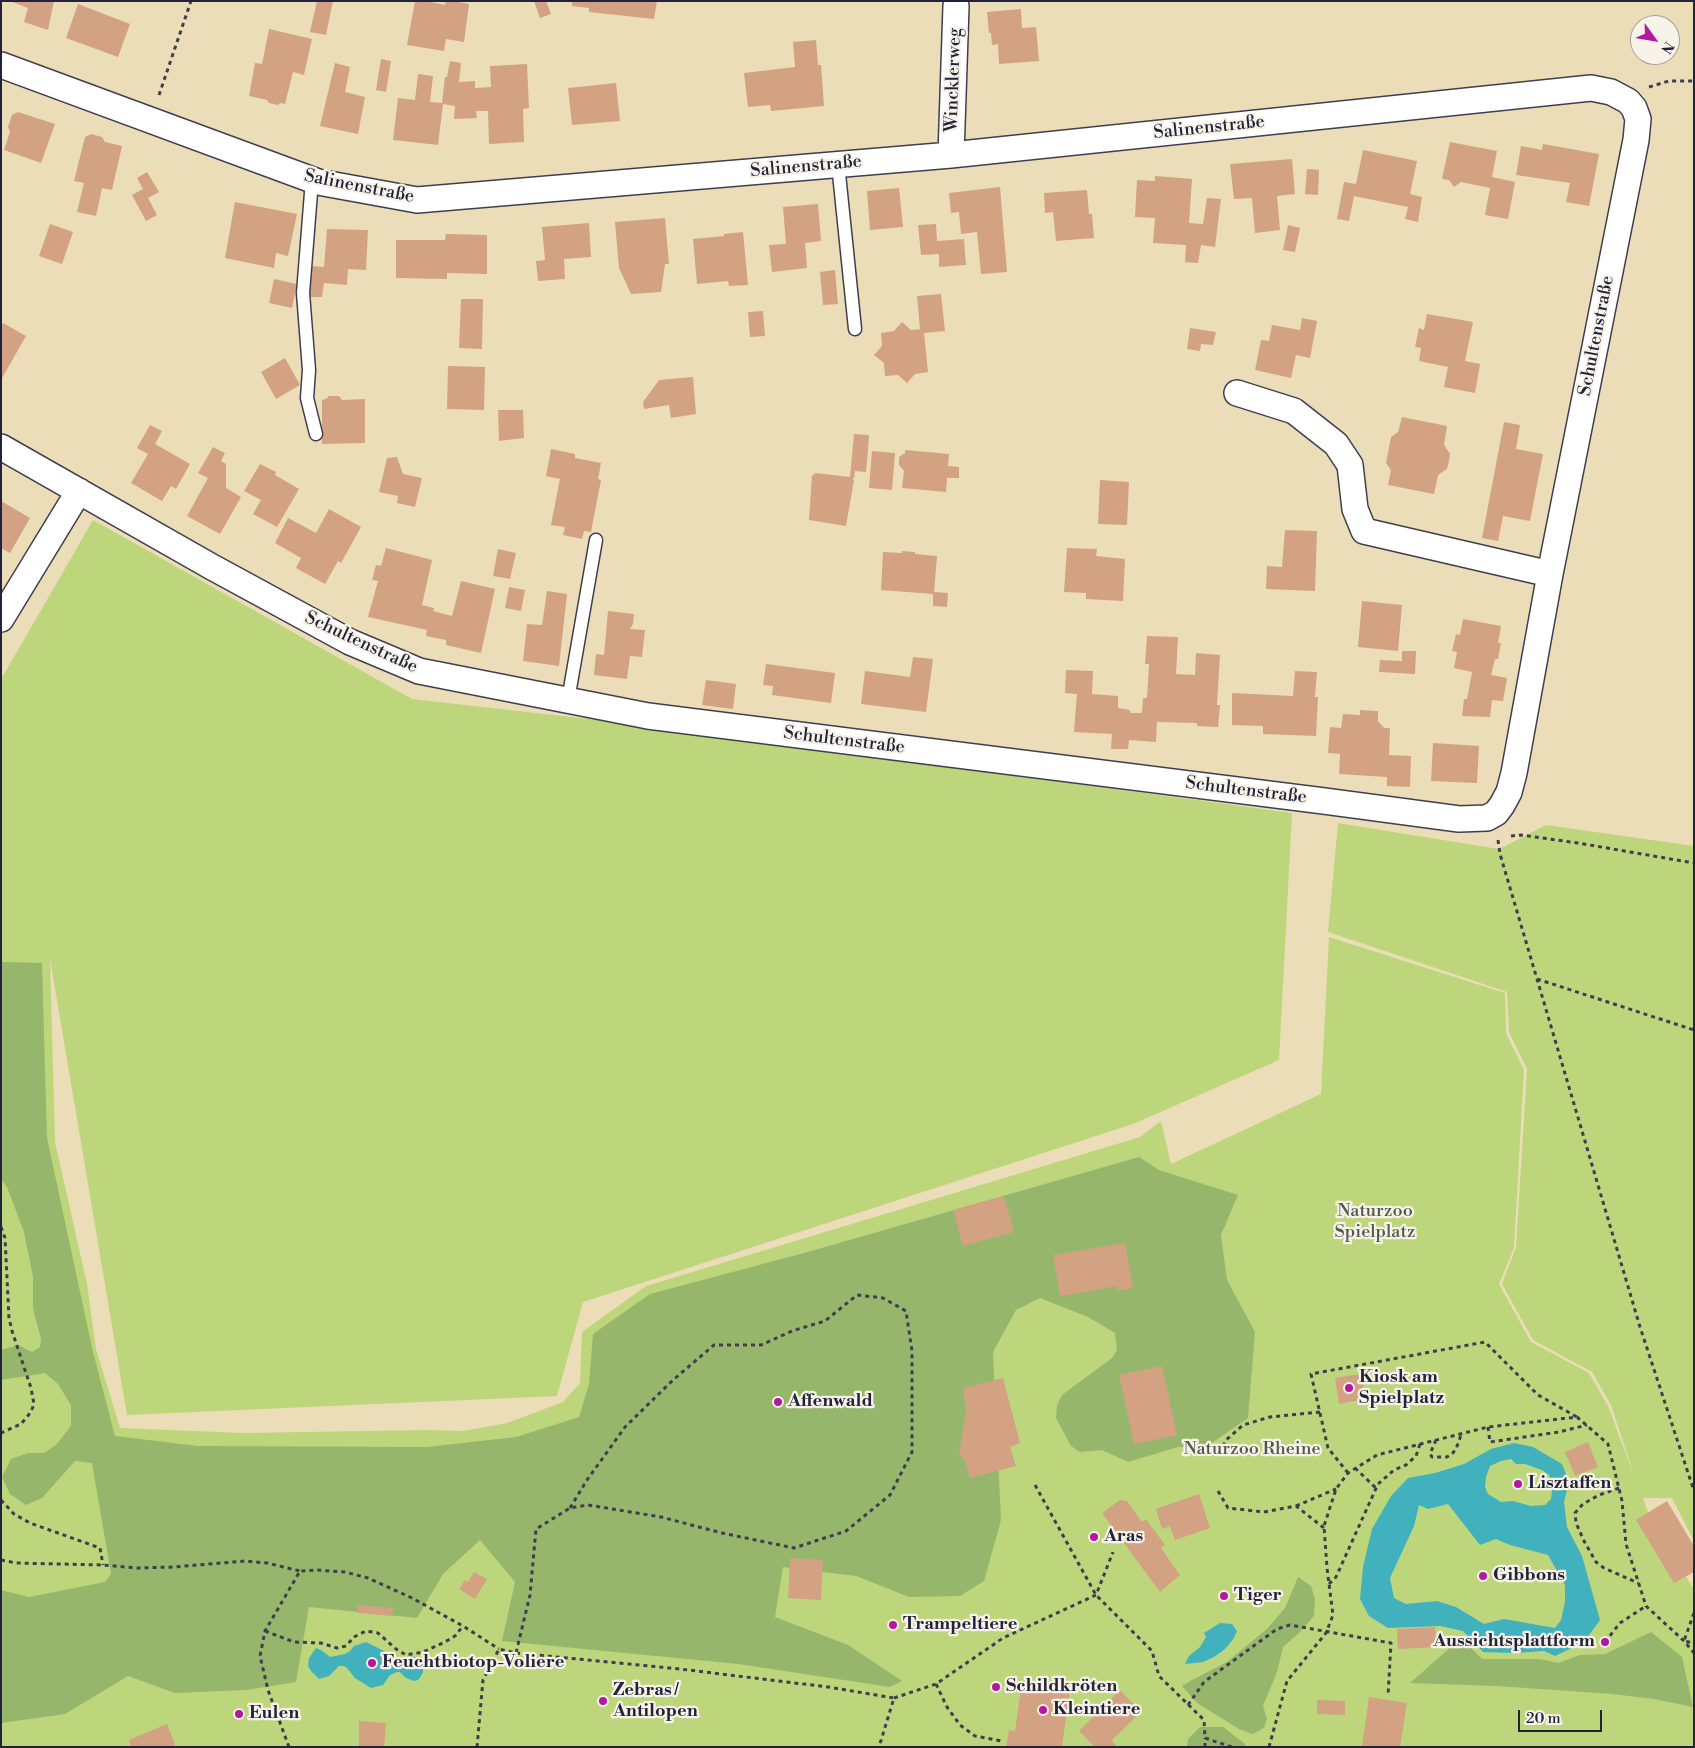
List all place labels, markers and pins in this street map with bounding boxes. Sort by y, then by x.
place label: Kiosk am Spielplatz [1359,1367,1444,1410]
marker: Kiosk am Spielplatz [1343,1382,1355,1394]
place label: Affenwald [788,1391,873,1413]
marker: Affenwald [772,1396,784,1408]
place label: Lisztaffen [1528,1473,1611,1495]
marker: Lisztaffen [1512,1478,1524,1490]
place label: Aras [1104,1526,1143,1548]
marker: Aras [1088,1531,1100,1543]
place label: Gibbons [1493,1565,1565,1587]
marker: Gibbons [1477,1570,1489,1582]
place label: Tiger [1234,1585,1282,1607]
marker: Tiger [1218,1590,1230,1602]
place label: Trampeltiere [903,1614,1017,1636]
marker: Trampeltiere [887,1619,899,1631]
place label: Aussichtsplattform [1433,1631,1595,1653]
marker: Aussichtsplattform [1599,1636,1611,1648]
place label: Feuchtbiotop-Voliere [382,1652,564,1674]
marker: Feuchtbiotop-Voliere [366,1657,378,1669]
place label: Schildkröten [1006,1676,1117,1698]
place label: Zebras / Antilopen [613,1680,698,1722]
marker: Schildkröten [990,1681,1002,1693]
marker: Zebras / Antilopen [597,1695,609,1707]
place label: Kleintiere [1053,1699,1140,1721]
place label: Eulen [249,1703,299,1725]
marker: Kleintiere [1037,1704,1049,1716]
marker: Eulen [233,1708,245,1720]

